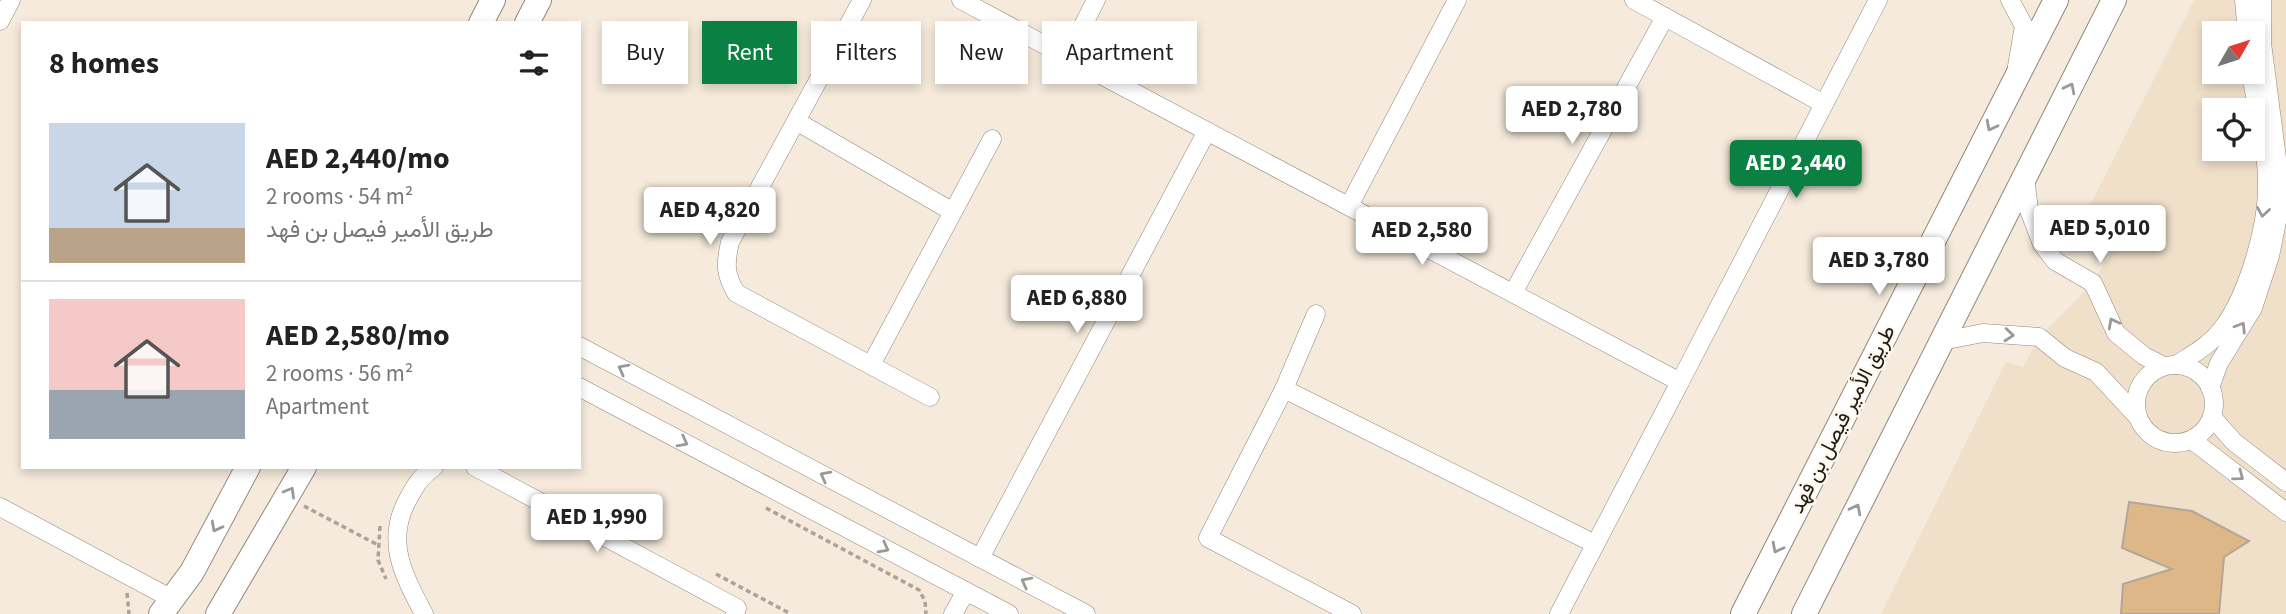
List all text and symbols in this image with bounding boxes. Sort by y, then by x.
chip: Buy [602,21,688,84]
chip: Rent [702,21,797,84]
chip: Filters [811,21,921,84]
chip: New [935,21,1028,84]
chip: Apartment [1042,21,1197,84]
north arrow [2202,21,2264,84]
map controls [2202,21,2265,161]
text: 8 homes [49,42,159,85]
icon: filters [515,44,553,82]
one-way arrow [2061,83,2075,95]
pin: AED 2,780 [1492,86,1652,146]
text: AED 2,780 [1522,92,1622,125]
button: locate [2202,98,2265,161]
one-way arrow [1986,119,2000,131]
text: AED 2,440/mo [266,137,450,180]
pin: AED 2,440 [1716,140,1876,200]
text: AED 2,440 [1746,146,1846,179]
icon: home [105,151,189,235]
text: 2 rooms · 54 m² [266,180,413,213]
pin: AED 4,820 [630,188,790,247]
text: AED 4,820 [660,193,760,226]
pin: AED 5,010 [2020,205,2180,265]
one-way arrow [2256,206,2271,218]
pin: AED 2,580 [1342,208,1502,267]
text: AED 5,010 [2050,211,2150,244]
text: طريق الأمير فيصل بن فهد [266,213,493,246]
text: AED 2,580 [1372,213,1472,246]
pin: AED 3,780 [1799,238,1959,297]
text: AED 3,780 [1829,243,1929,276]
pin: AED 6,880 [997,276,1157,335]
text: AED 6,880 [1027,281,1127,314]
text: AED 2,580/mo [266,314,450,357]
one-way arrow [2107,318,2121,331]
street label: طريق الأمير فيصل بن فهد [1781,320,1903,518]
one-way arrow [2232,322,2245,335]
icon: home [105,327,189,411]
one-way arrow [2004,327,2015,342]
text: 2 rooms · 56 m² [266,357,413,390]
one-way arrow [618,364,631,378]
text: Apartment [266,390,369,423]
one-way arrow [676,434,688,447]
one-way arrow [2231,468,2244,481]
one-way arrow [819,470,832,484]
one-way arrow [282,486,295,499]
pin: AED 1,990 [517,494,677,554]
text: AED 1,990 [547,500,647,533]
one-way arrow [1848,504,1862,516]
one-way arrow [210,520,224,533]
one-way arrow [877,540,889,553]
one-way arrow [1772,540,1786,553]
one-way arrow [1021,577,1033,590]

